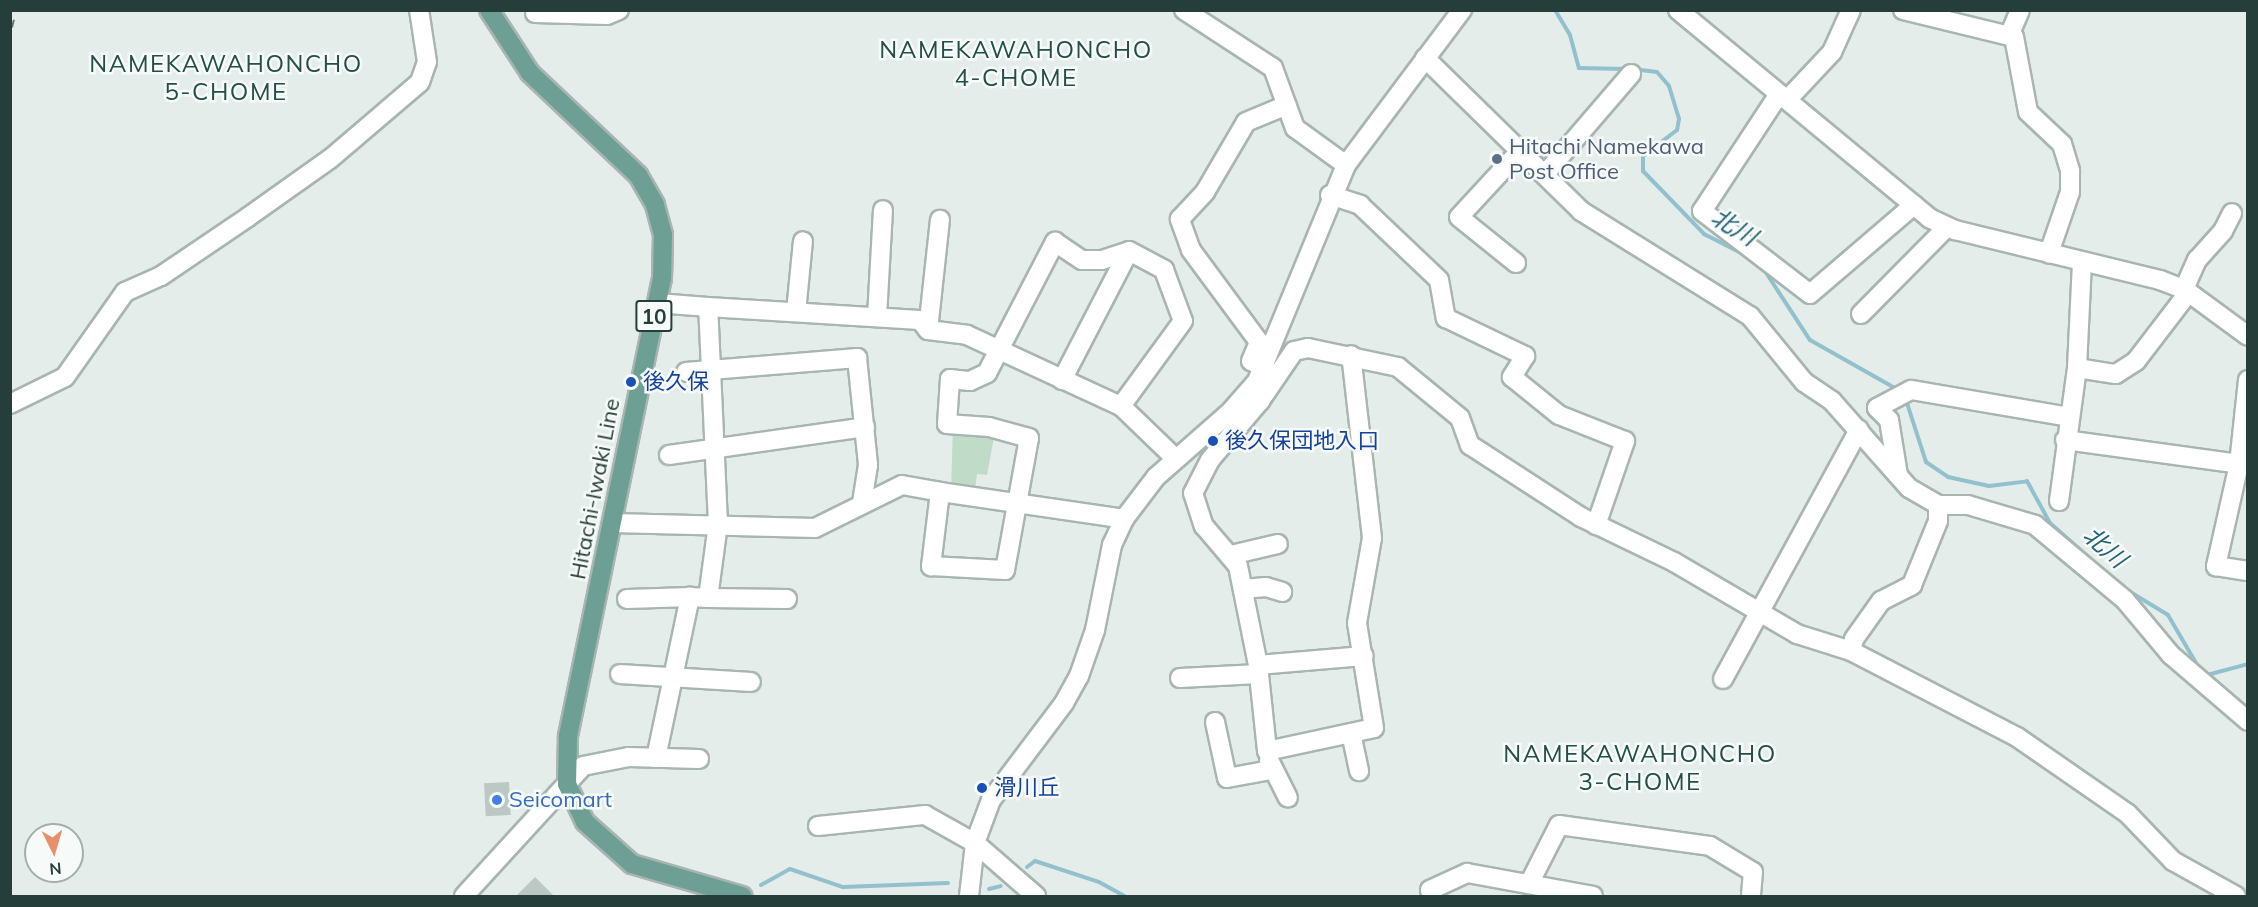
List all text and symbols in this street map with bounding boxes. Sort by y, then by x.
district label: NAMEKAWAHONCHO 4-CHOME [879,36,1153,92]
district label: NAMEKAWAHONCHO 5-CHOME [89,50,363,106]
place label: Hitachi Namekawa Post Office [1509,133,1704,184]
marker: Hitachi Namekawa Post Office [1490,152,1504,166]
water label: 北川 [1706,202,1762,252]
road number: 10 [634,298,674,334]
place label: 後久保 [643,369,709,395]
marker: 後久保 [624,375,638,389]
street label: Hitachi-Iwaki Line [565,396,625,582]
place label: 後久保団地入口 [1225,428,1379,454]
marker: 後久保団地入口 [1206,434,1220,448]
water label: 北川 [2077,520,2133,574]
district label: NAMEKAWAHONCHO 3-CHOME [1503,740,1777,796]
place label: 滑川丘 [994,775,1060,801]
marker: 滑川丘 [975,781,989,795]
place label: Seicomart [509,787,612,813]
marker: Seicomart [490,793,504,807]
north arrow [24,823,84,883]
text: N [48,858,62,879]

